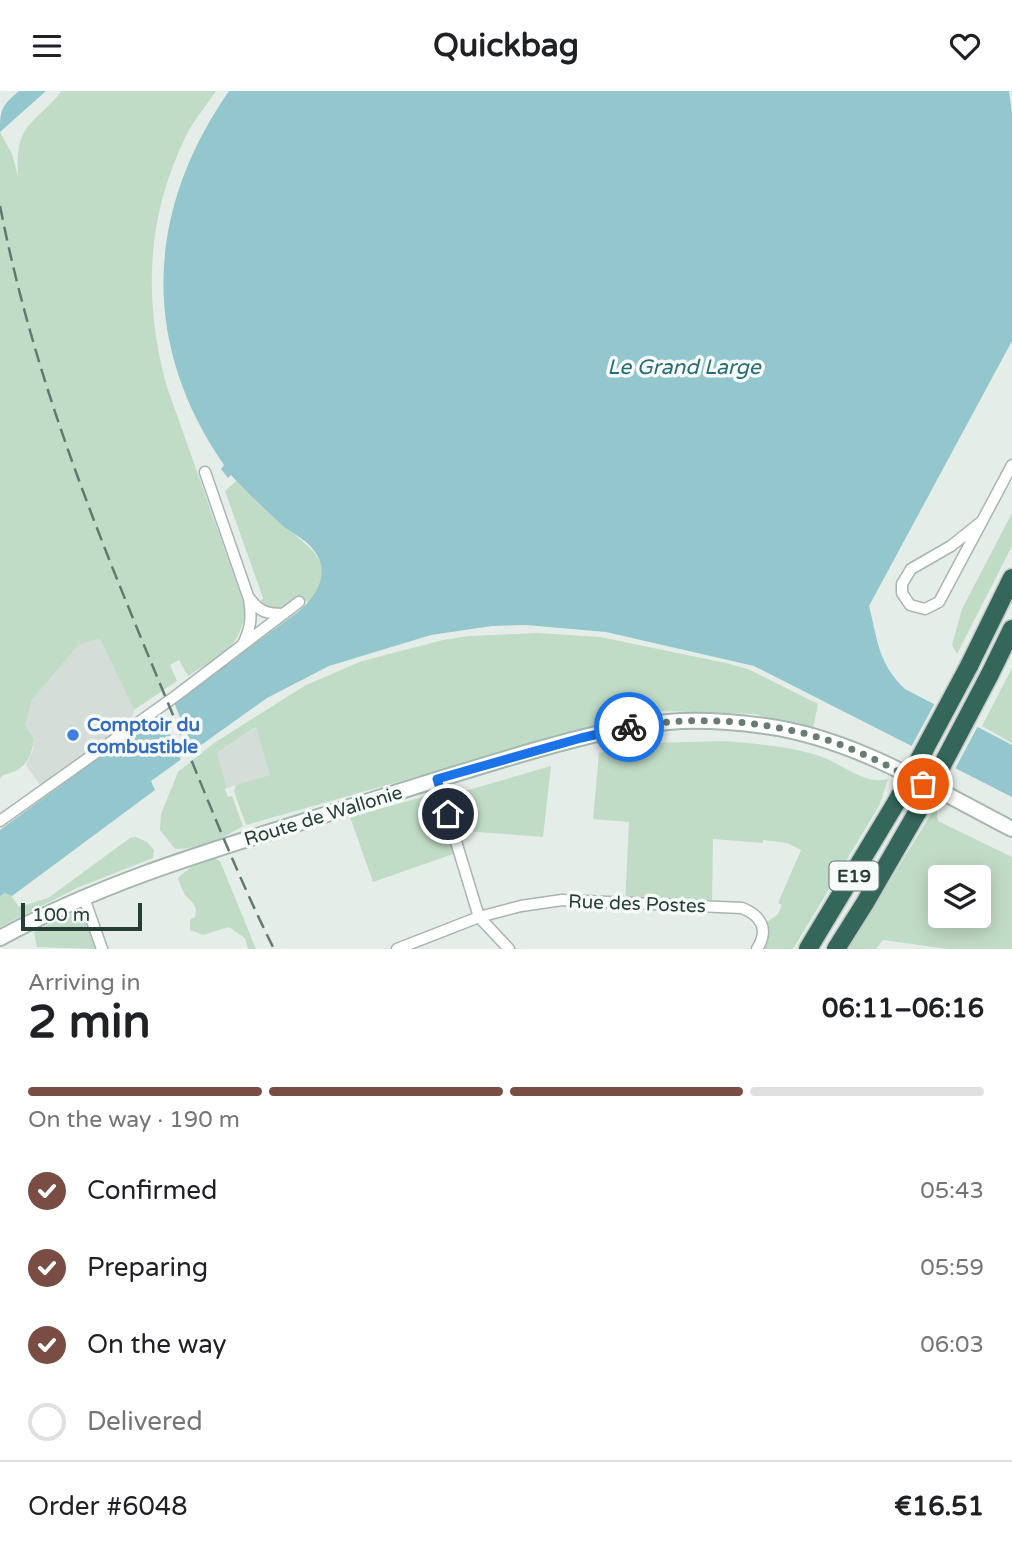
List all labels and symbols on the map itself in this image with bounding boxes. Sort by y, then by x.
water label: Le Grand Large [607,355,762,380]
courier [594,692,664,762]
place label: Comptoir du combustible [87,714,200,758]
marker: Comptoir du combustible [65,727,81,743]
pin [893,754,953,814]
street label: Route de Wallonie [241,781,405,851]
pin [418,784,478,844]
road number: E19 [830,861,878,891]
street label: Rue des Postes [568,891,706,917]
scale bar [21,900,142,932]

